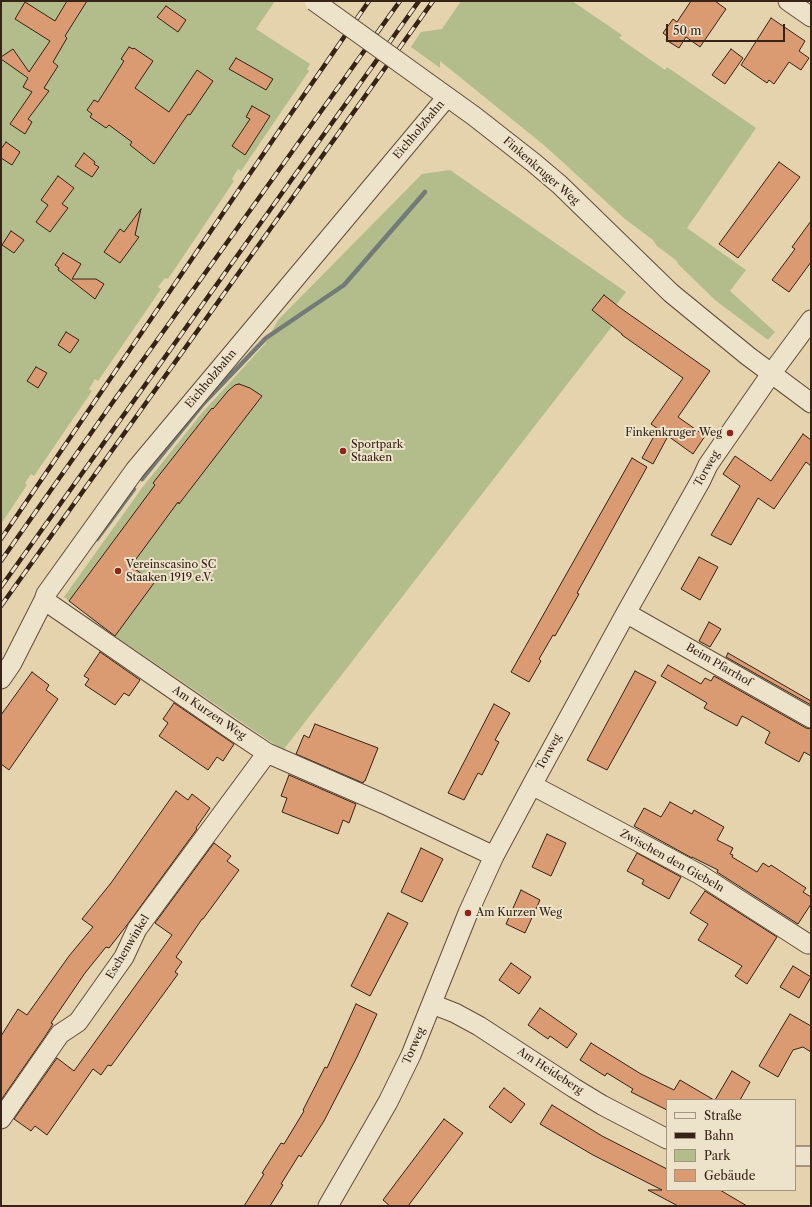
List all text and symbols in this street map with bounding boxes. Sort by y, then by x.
scale bar [668,16,787,42]
text: 50 m [673,23,702,38]
street label: Eichholzbahn [391,98,447,162]
street label: Finkenkruger Weg [500,134,582,208]
street label: Eichholzbahn [183,347,239,411]
place label: Finkenkruger Weg [625,426,722,440]
marker: Finkenkruger Weg [725,428,735,438]
place label: Sportpark Staaken [351,438,403,464]
marker: Sportpark Staaken [338,446,348,456]
street label: Torweg [691,449,723,489]
place label: Vereinscasino SC Staaken 1919 e.V. [126,558,216,584]
marker: Vereinscasino SC Staaken 1919 e.V. [113,566,123,576]
street label: Beim Pfarrhof [684,641,754,689]
street label: Am Kurzen Weg [170,683,248,743]
street label: Torweg [534,732,564,772]
street label: Zwischen den Giebeln [618,827,726,895]
place label: Am Kurzen Weg [476,906,562,920]
marker: Am Kurzen Weg [463,908,473,918]
street label: Eschenwinkel [104,913,152,981]
street label: Torweg [400,1025,428,1067]
street label: Am Heideberg [515,1045,585,1097]
legend [666,1099,796,1191]
text: Straße [704,1108,742,1123]
text: Bahn [704,1128,734,1143]
text: Park [704,1148,730,1163]
text: Gebäude [704,1168,755,1183]

